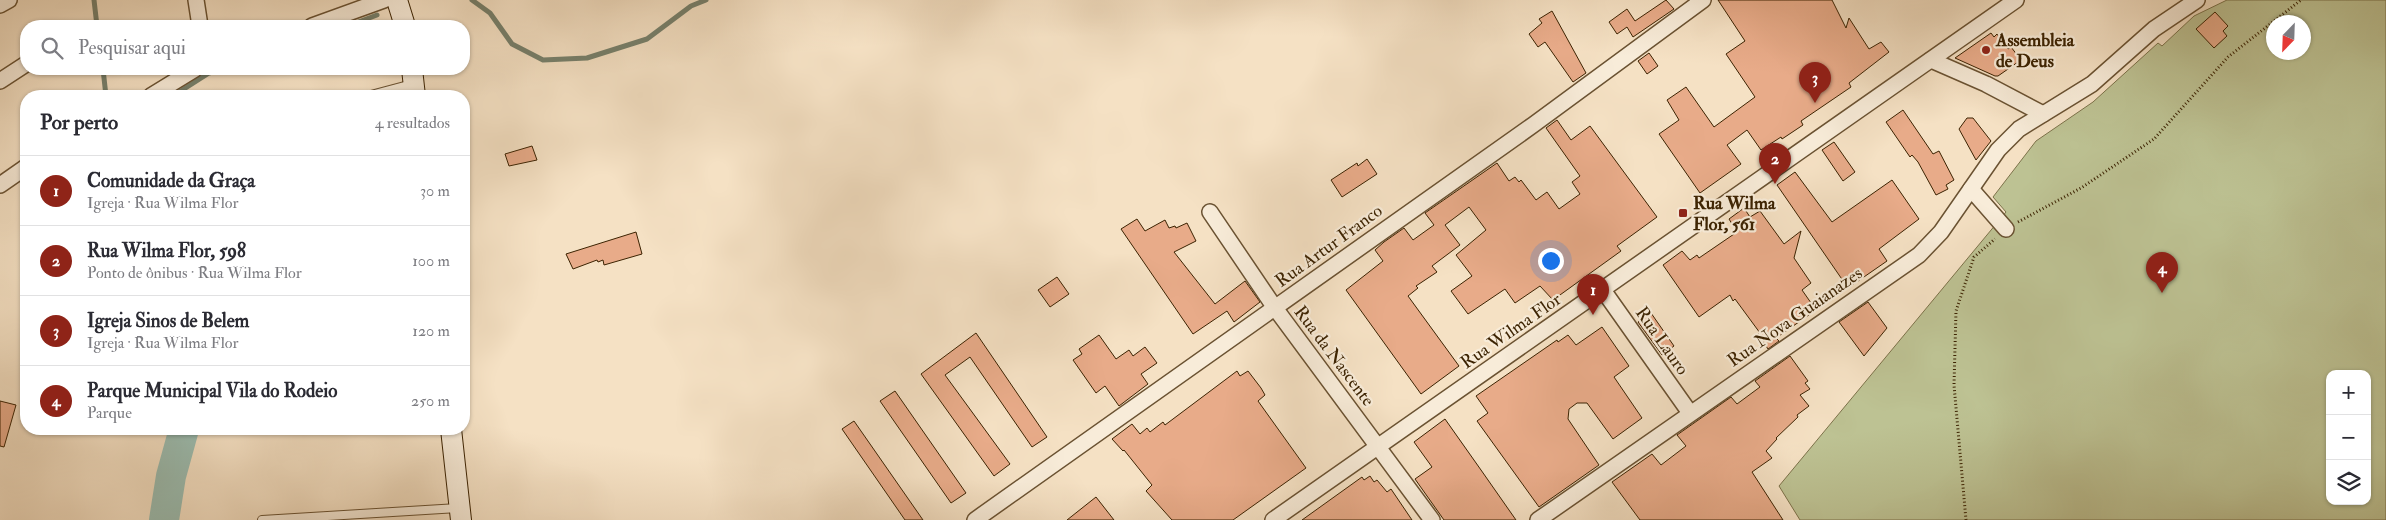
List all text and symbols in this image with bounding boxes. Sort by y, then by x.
north arrow [2266,15,2311,60]
search box [20,20,470,75]
place label: Assembleia de Deus [1995,29,2075,73]
icon: search [38,34,66,62]
text: Pesquisar aqui [78,36,186,60]
marker: Assembleia de Deus [1980,44,1992,56]
pin: 3 [1799,62,1831,103]
text: Por perto [40,109,118,136]
text: 4 resultados [375,113,450,133]
pin: 2 [1759,143,1791,184]
text: Comunidade da Graça [87,169,255,193]
text: 1 [53,181,59,201]
text: 30 m [420,181,450,201]
place label: Rua Wilma Flor, 561 [1693,192,1776,236]
text: Igreja · Rua Wilma Flor [87,193,238,213]
street label: Rua Artur Franco [1271,199,1387,293]
marker: Rua Wilma Flor, 561 [1677,207,1689,219]
text: Rua Wilma Flor, 598 [87,239,246,263]
your location [1538,248,1564,274]
text: 2 [52,251,60,271]
text: 100 m [412,251,450,271]
pin: 4 [2146,252,2178,293]
street label: Rua Nova Guaianazes [1723,262,1867,372]
text: Ponto de ônibus · Rua Wilma Flor [87,263,302,283]
pin: 1 [1577,274,1609,315]
street label: Rua Wilma Flor [1456,288,1566,374]
street label: Rua da Nascente [1289,301,1380,411]
street label: Rua Lauro [1630,302,1694,380]
text: Igreja Sinos de Belem [87,309,249,333]
text: 3 [53,321,59,341]
text: 120 m [412,321,450,341]
text: Igreja · Rua Wilma Flor [87,333,238,353]
map controls [2326,370,2371,505]
button: + [2326,370,2371,415]
text: Parque Municipal Vila do Rodeio [87,379,337,403]
text: 4 [52,391,60,411]
text: 250 m [411,391,450,411]
text: Parque [87,403,132,423]
button: − [2326,415,2371,460]
button: layers [2326,460,2371,505]

